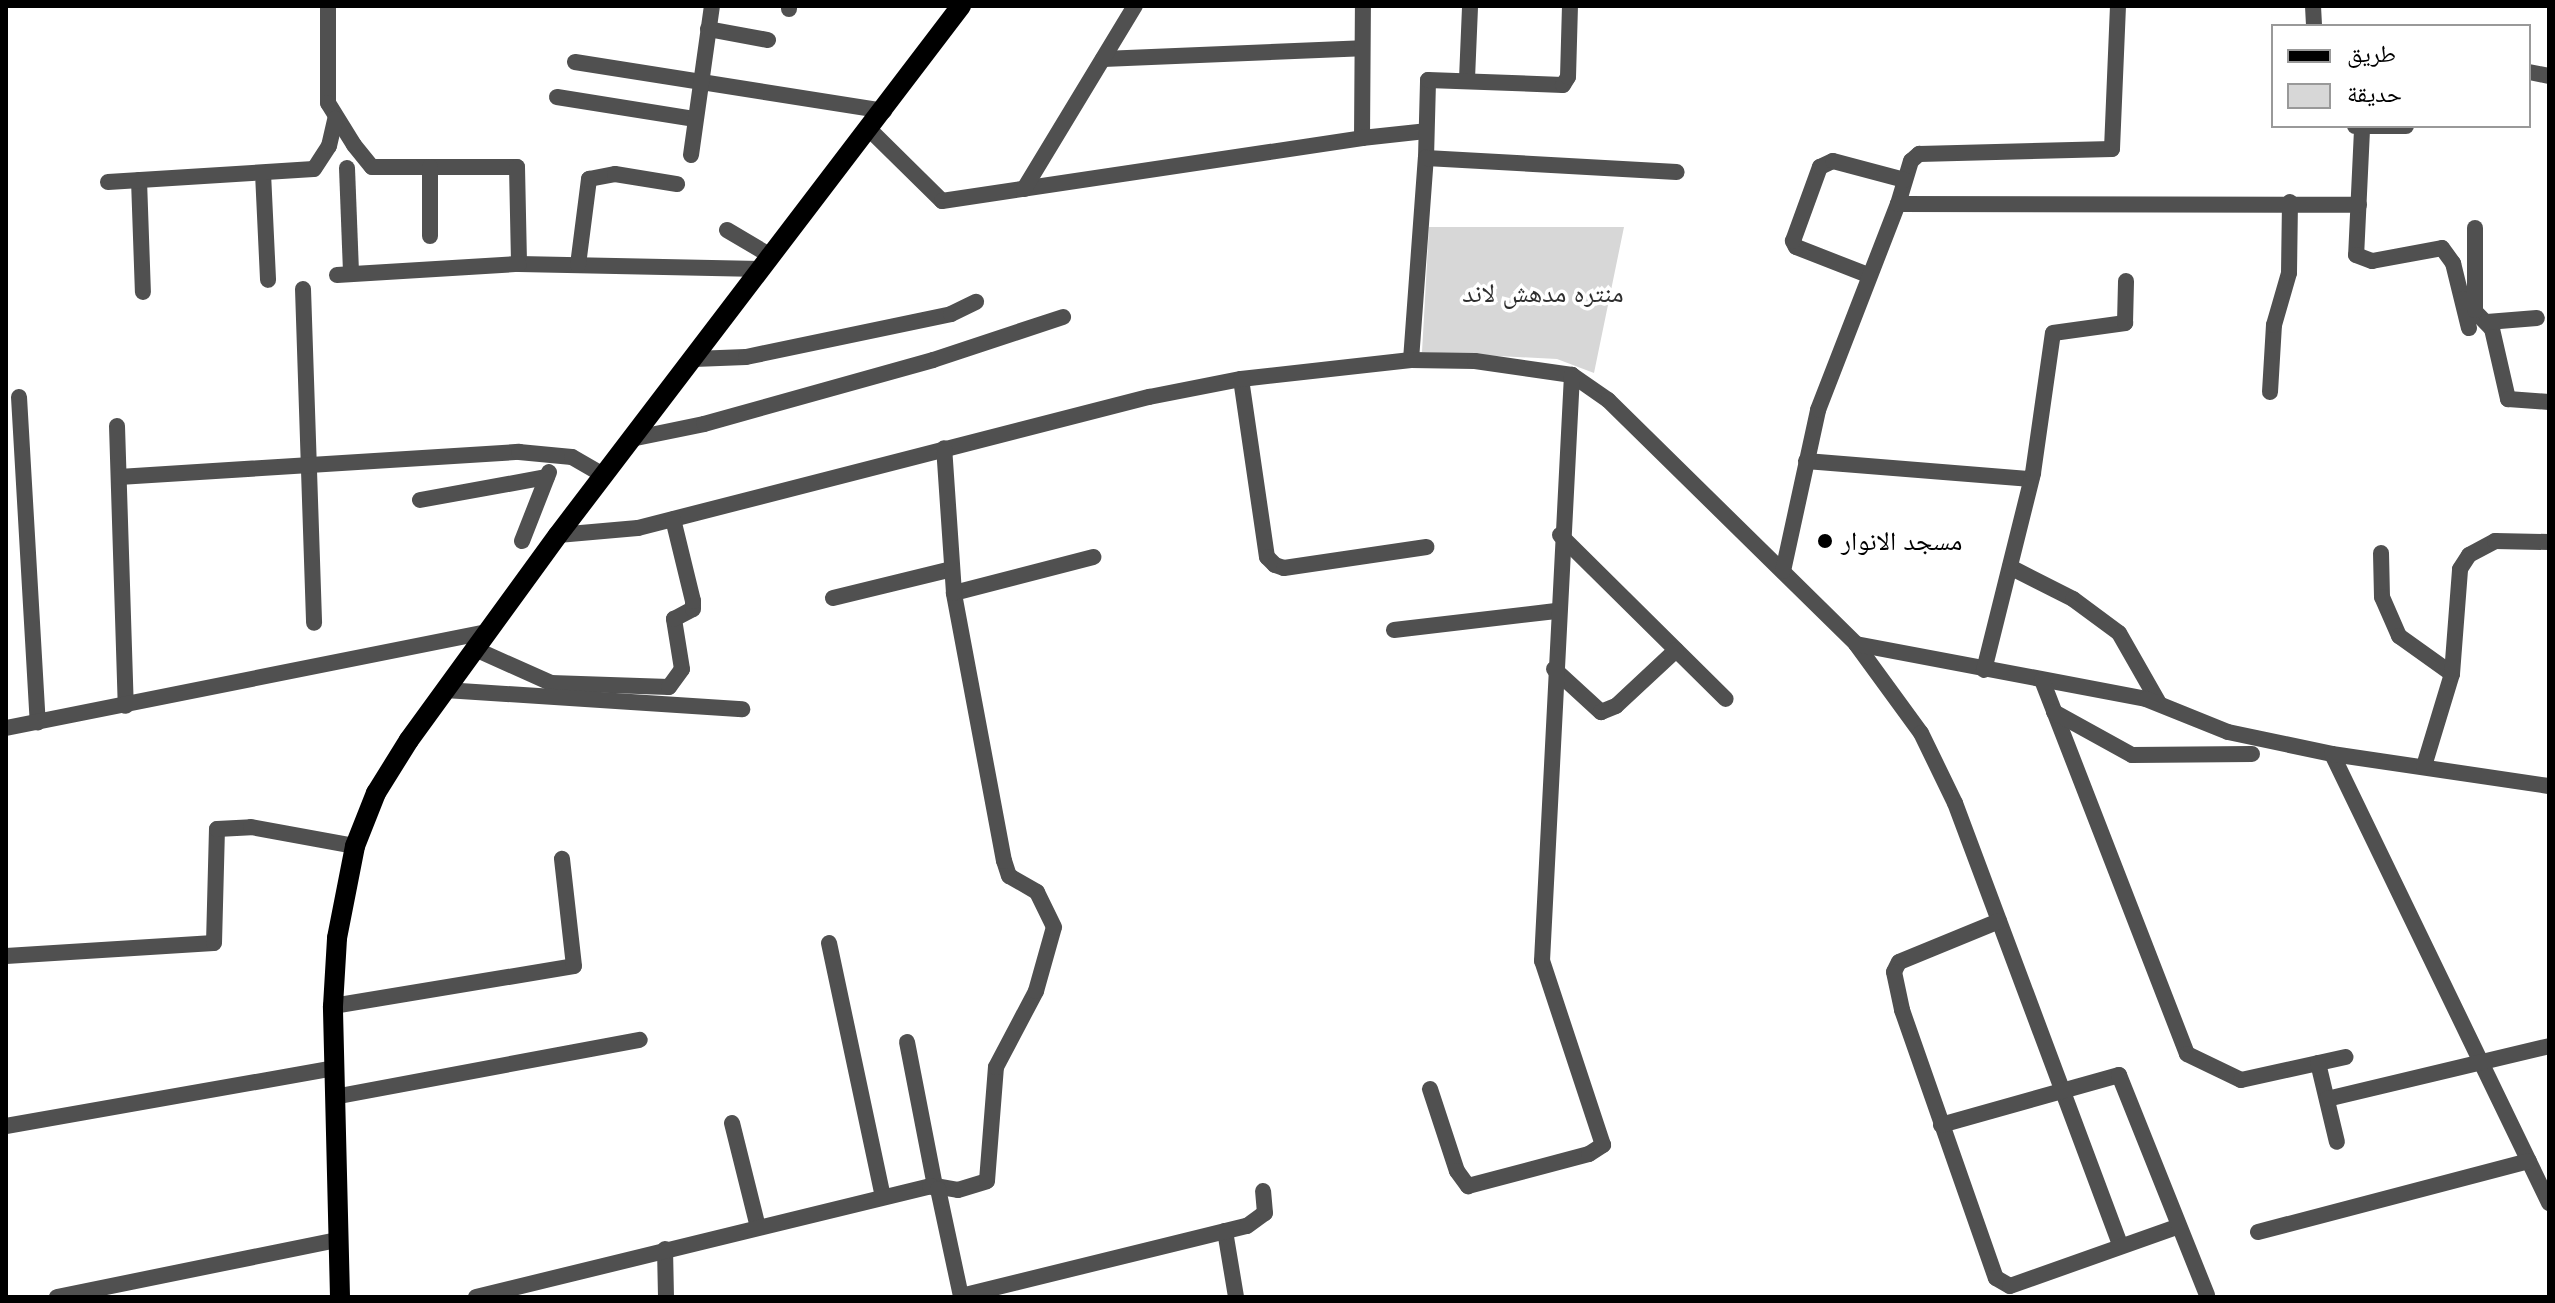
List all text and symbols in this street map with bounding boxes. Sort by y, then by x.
legend [2271,24,2531,128]
text: طريق [2347,39,2396,68]
text: حديقة [2347,79,2402,108]
park label: منتره مدهش لاند [1462,277,1624,309]
place label: مسجد الانوار [1841,525,1962,557]
marker: مسجد الانوار [1816,532,1834,550]

